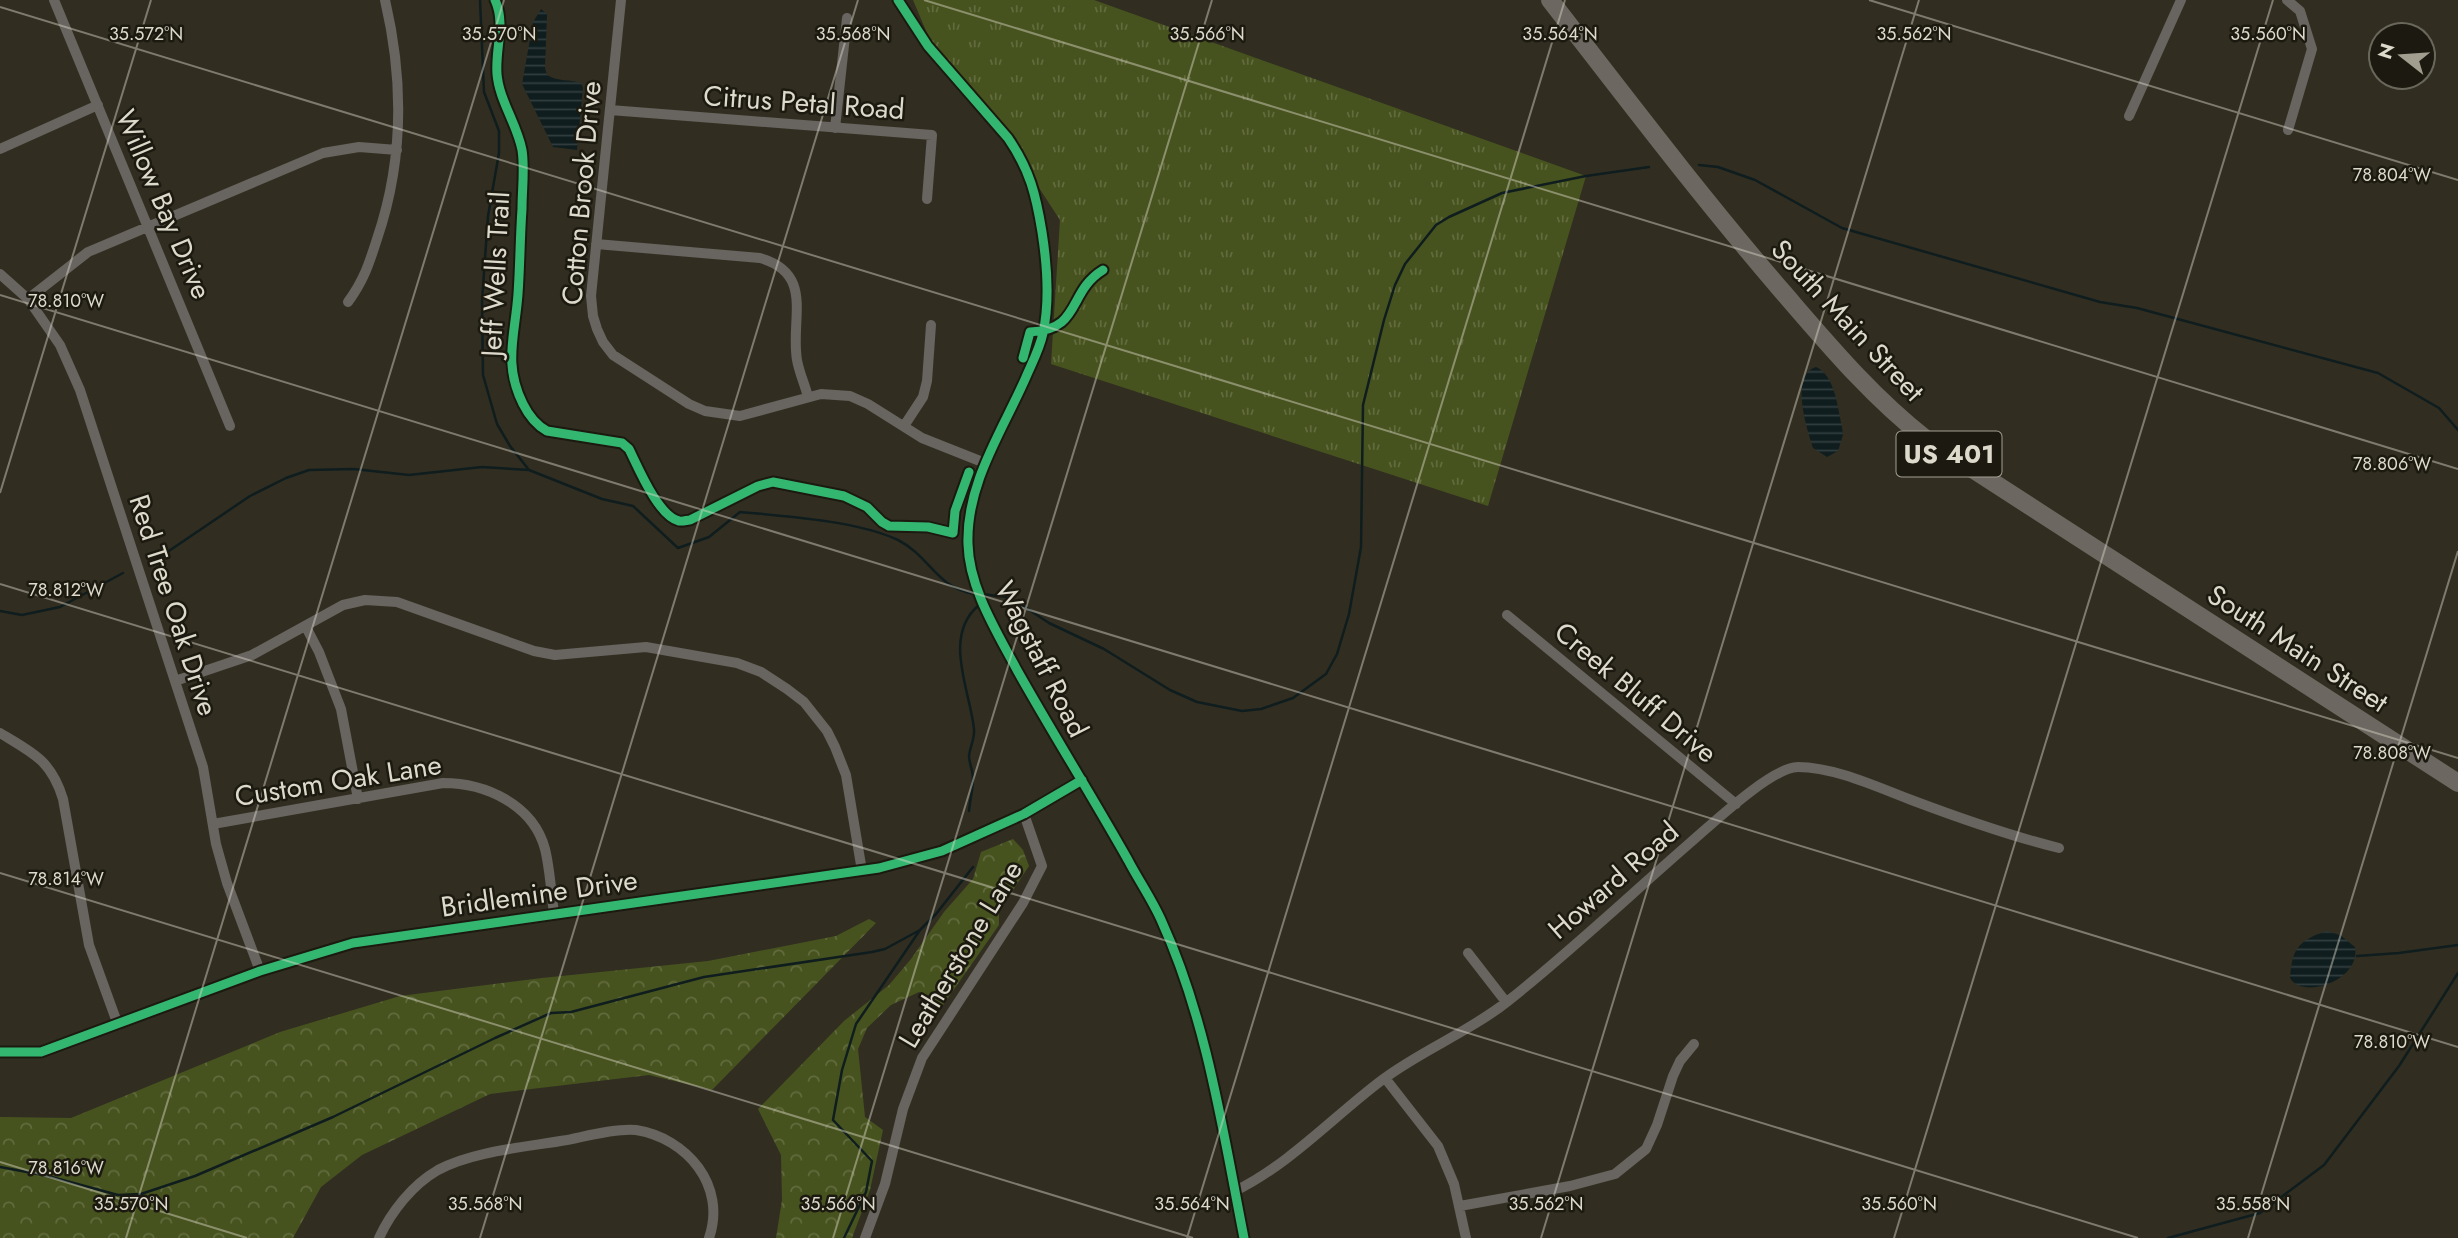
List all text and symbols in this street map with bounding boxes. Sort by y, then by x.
text: 35.572°N [109,21,183,47]
text: 35.570°N [462,21,536,47]
text: 35.568°N [816,21,890,47]
text: 35.566°N [1169,21,1245,47]
text: 35.564°N [1522,21,1598,47]
text: 35.562°N [1876,21,1952,47]
text: 35.560°N [2230,21,2306,47]
north arrow [2367,21,2437,91]
text: N [2371,40,2401,62]
street label: Citrus Petal Road [702,75,906,130]
street label: Cotton Brook Drive [551,79,612,307]
street label: Willow Bay Drive [105,103,222,305]
text: 78.804°W [2353,162,2431,188]
street label: Jeff Wells Trail [470,190,520,362]
street label: South Main Street [1762,230,1934,411]
text: 78.810°W [28,288,104,314]
road number: US 401 [1896,432,2002,476]
text: 78.806°W [2353,451,2431,477]
street label: Red Tree Oak Drive [118,489,229,721]
street label: Wagstaff Road [985,574,1099,745]
street label: South Main Street [2199,574,2397,723]
text: 78.812°W [28,577,104,603]
street label: Creek Bluff Drive [1545,612,1726,773]
text: 78.808°W [2353,740,2431,766]
street label: Custom Oak Lane [232,744,444,817]
street label: Howard Road [1539,812,1688,949]
street label: Leatherstone Lane [888,853,1033,1056]
street label: Bridlemine Drive [438,859,640,928]
text: 78.814°W [28,866,104,892]
text: 78.810°W [2354,1029,2430,1055]
text: 78.816°W [28,1155,104,1181]
text: 35.570°N [94,1191,168,1217]
text: 35.568°N [448,1191,522,1217]
text: 35.566°N [800,1191,876,1217]
text: 35.564°N [1154,1191,1230,1217]
text: 35.562°N [1508,1191,1584,1217]
text: 35.560°N [1861,1191,1937,1217]
text: 35.558°N [2216,1191,2290,1217]

